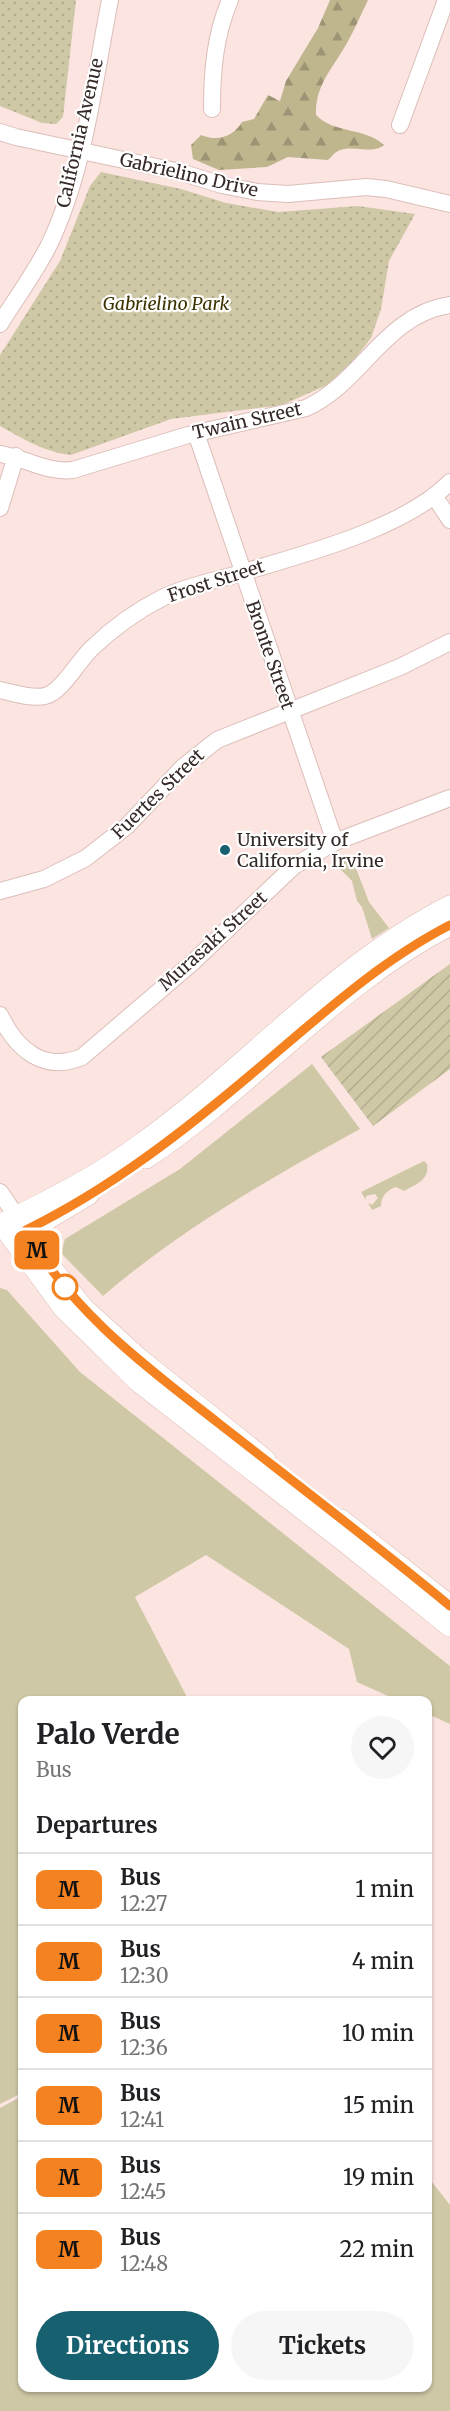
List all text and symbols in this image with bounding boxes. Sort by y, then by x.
street label: California Avenue [51,56,108,210]
street label: Gabrielino Drive [118,147,261,202]
park label: Gabrielino Park [103,292,230,315]
street label: Twain Street [190,397,304,444]
street label: Frost Street [165,554,267,607]
street label: Bronte Street [241,597,300,712]
street label: Fuertes Street [106,744,209,844]
place label: University of California, Irvine [237,828,384,872]
marker: University of California, Irvine [218,843,232,857]
street label: Murasaki Street [154,886,272,995]
line badge: M [18,1230,57,1270]
text: M [26,1237,48,1264]
unlabelled marker [52,1274,78,1300]
text: Palo Verde [36,1716,180,1752]
button: heart [351,1716,414,1779]
text: Bus [36,1757,72,1782]
text: Departures [36,1811,158,1839]
text: Bus [120,1863,161,1891]
text: 1 min [355,1875,414,1903]
text: M [58,1876,80,1903]
text: 12:27 [120,1891,167,1916]
text: Bus [120,1935,161,1963]
text: 4 min [352,1947,414,1975]
text: M [58,1948,80,1975]
text: 12:30 [120,1963,169,1988]
text: Bus [120,2007,161,2035]
text: 10 min [342,2019,414,2047]
text: M [58,2020,80,2047]
text: 12:36 [120,2035,168,2060]
text: Bus [120,2079,161,2107]
text: 15 min [343,2091,414,2119]
text: M [58,2092,80,2119]
text: 12:41 [120,2107,164,2132]
text: Bus [120,2151,161,2179]
text: 19 min [343,2163,414,2191]
text: M [58,2164,80,2191]
text: 12:45 [120,2179,166,2204]
text: Bus [120,2223,161,2251]
text: 22 min [340,2235,414,2263]
text: M [58,2236,80,2263]
text: 12:48 [120,2251,168,2276]
button: Directions [36,2311,219,2380]
button: Tickets [231,2311,414,2380]

